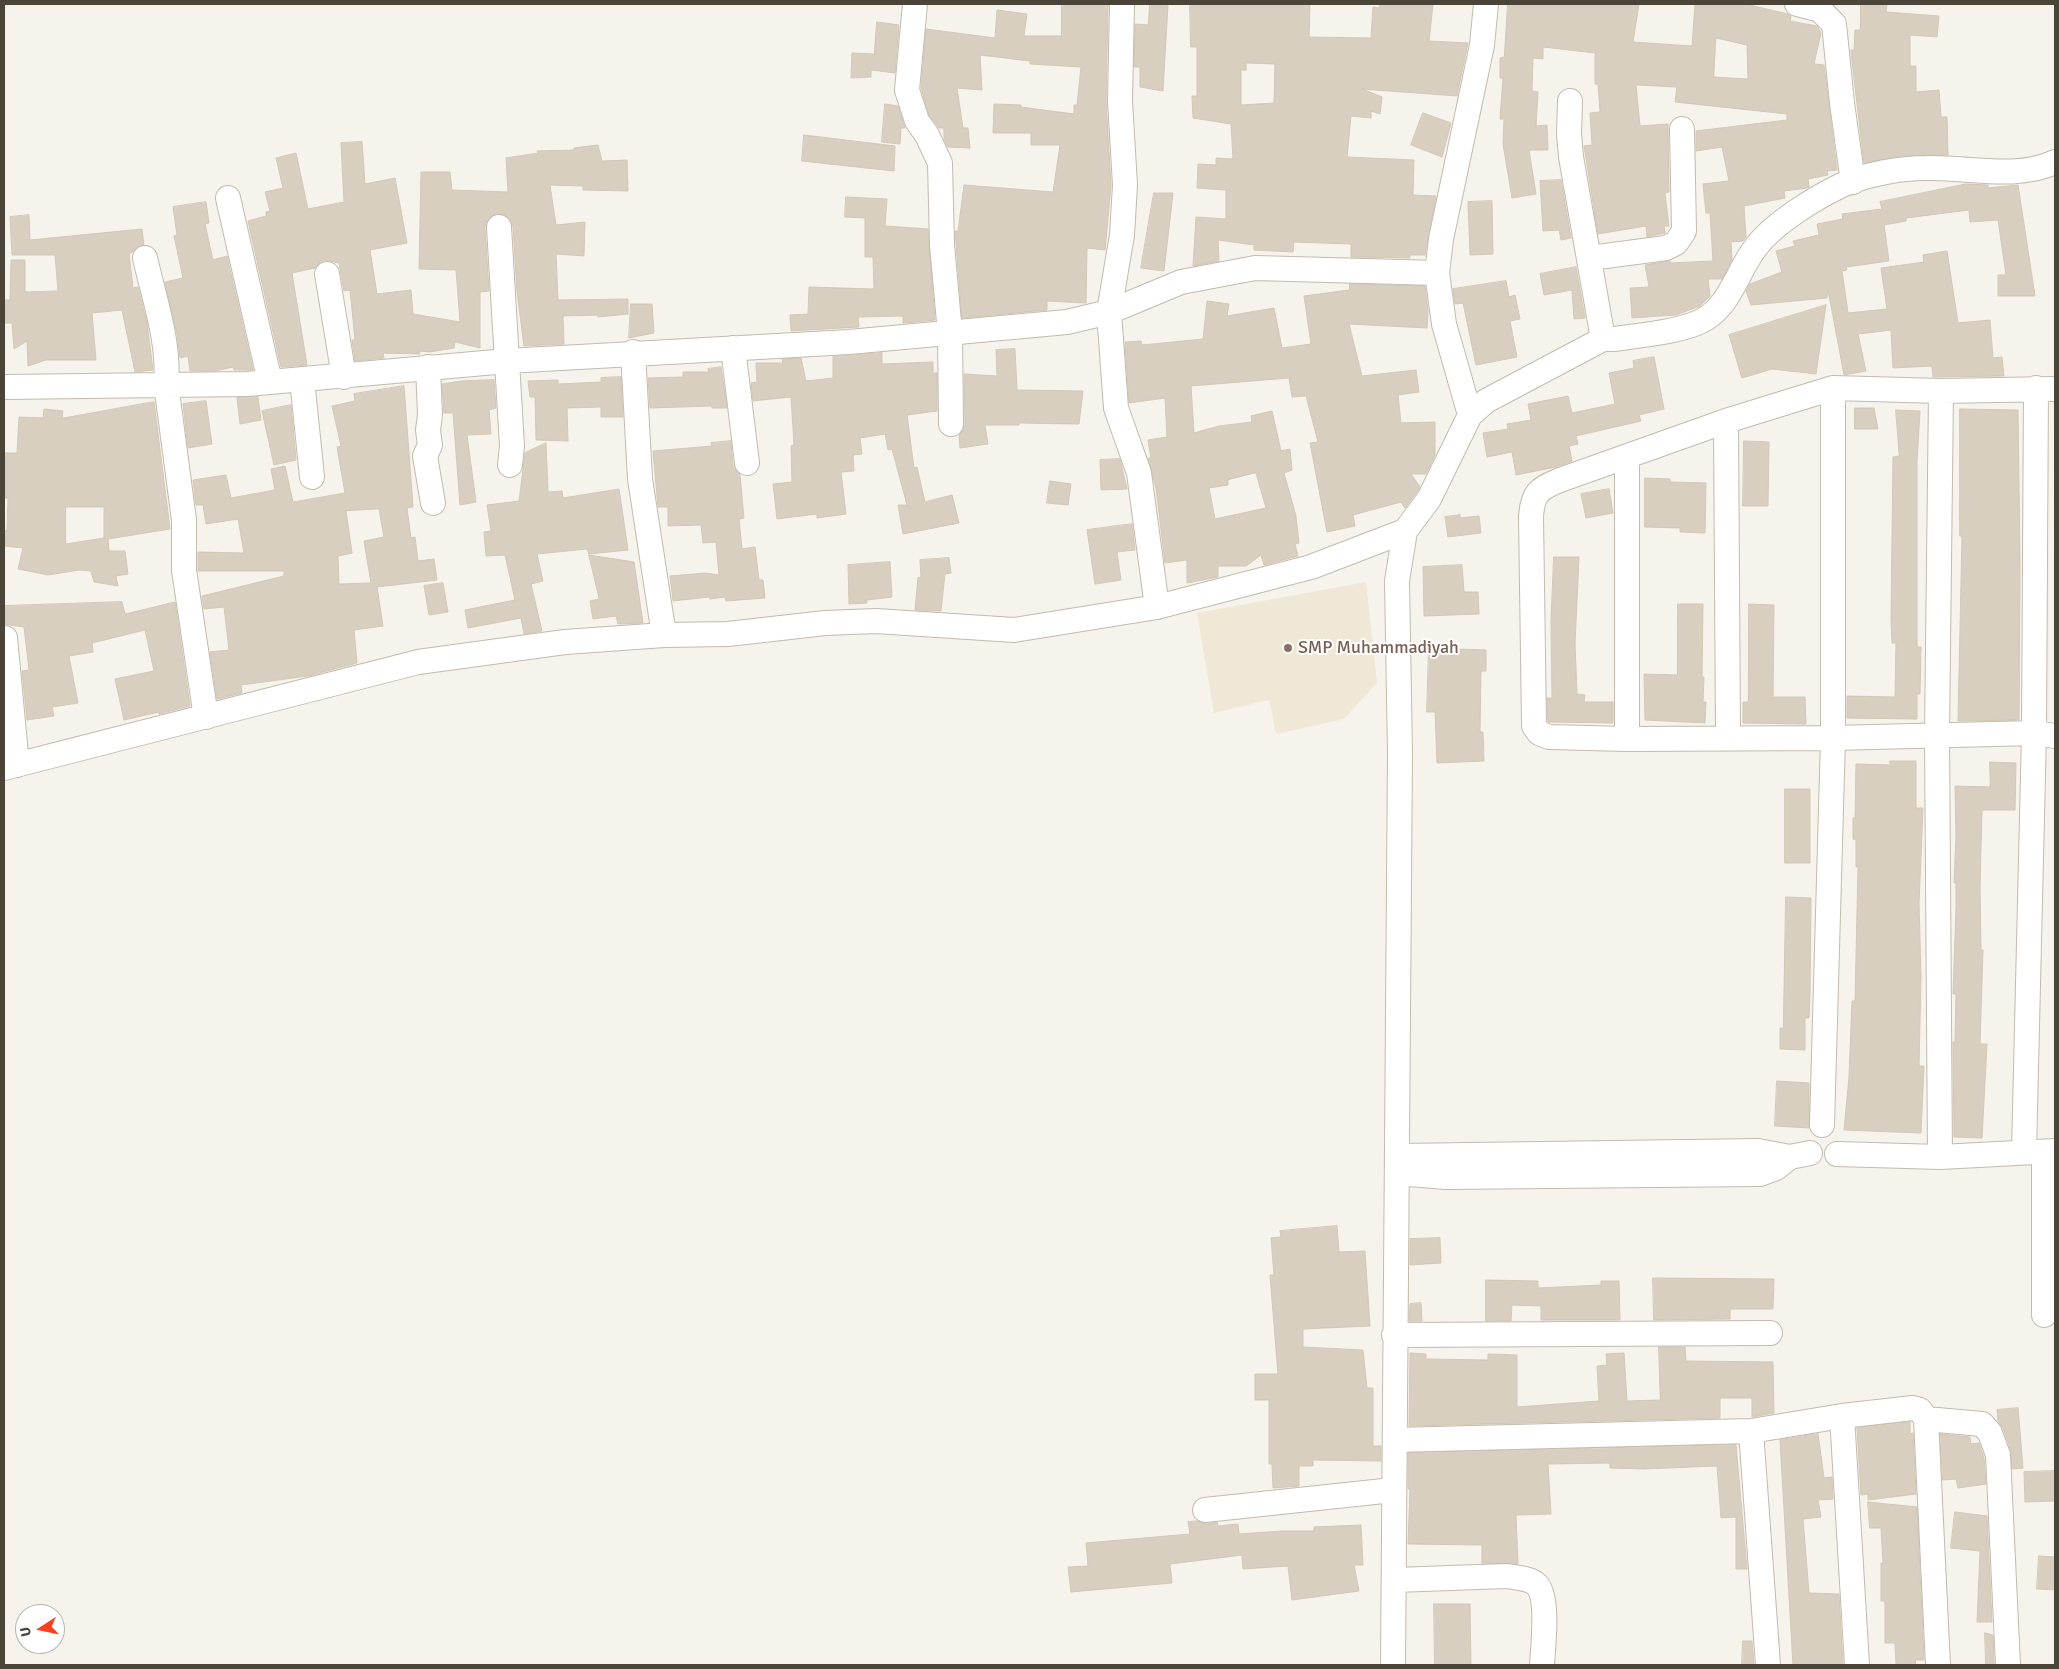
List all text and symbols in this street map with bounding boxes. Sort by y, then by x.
place label: SMP Muhammadiyah [1298,637,1459,659]
marker: SMP Muhammadiyah [1282,642,1294,654]
north arrow [15,1604,65,1654]
text: U [17,1626,35,1638]

